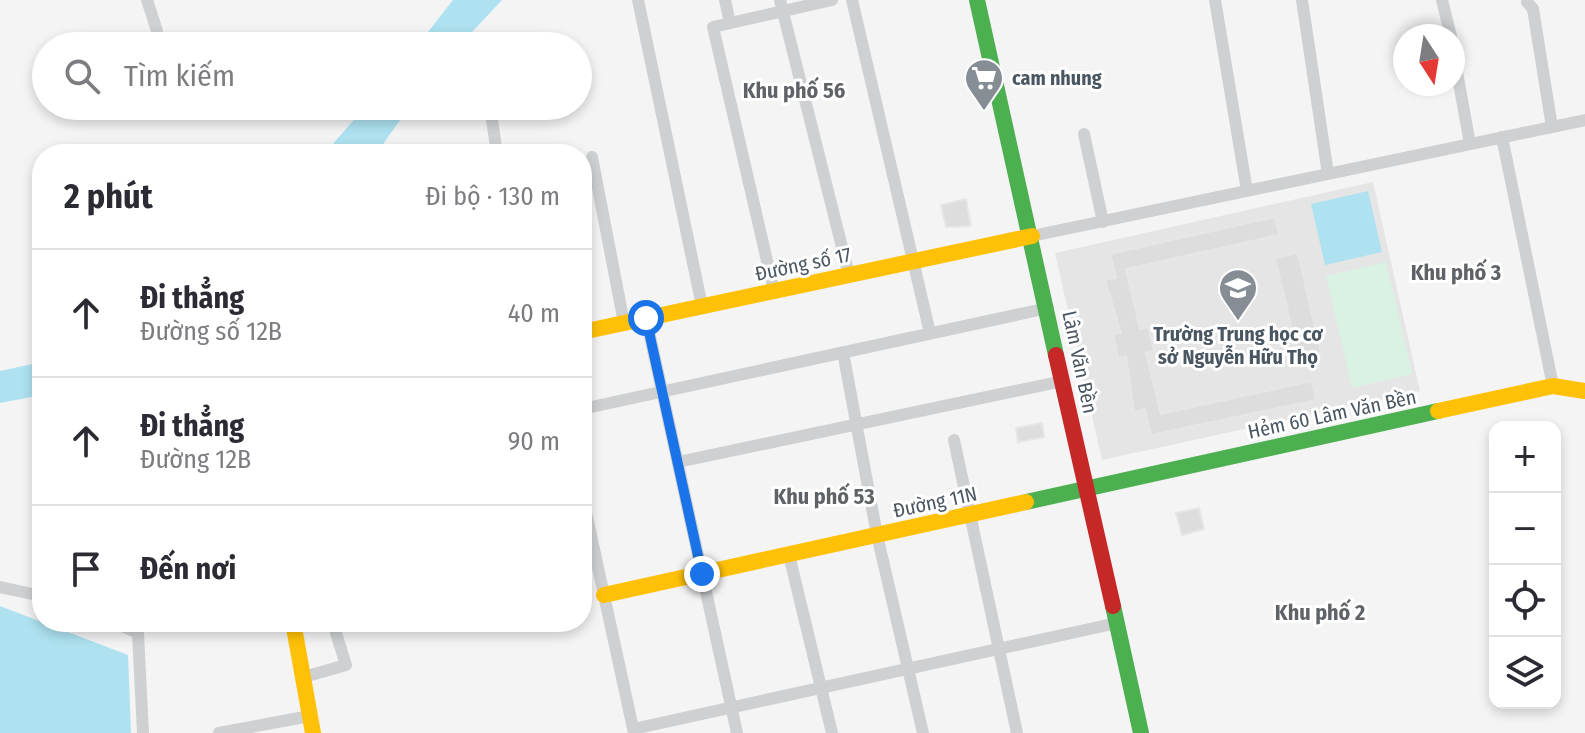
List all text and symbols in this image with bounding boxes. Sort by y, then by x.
north arrow [1393,24,1465,96]
search box [32,32,592,120]
icon: search [60,54,104,98]
supermarket icon: cam nhung [963,57,1005,112]
text: Tìm kiếm [124,58,235,94]
place label: cam nhung [1012,66,1102,90]
district label: Khu phố 56 [743,76,845,104]
text: 2 phút [64,176,153,217]
text: Đi bộ · 130 m [425,181,560,212]
street label: Đường số 17 [753,242,853,286]
district label: Khu phố 3 [1411,258,1501,286]
school or university icon: Trường Trung học cơ sở Nguyễn Hữu Thọ [1217,267,1259,322]
text: Đi thẳng [140,280,244,316]
icon: ahead [64,291,108,335]
text: 40 m [508,298,560,329]
route start [628,300,664,336]
street label: Lâm Văn Bền [1057,308,1103,416]
text: Đường số 12B [140,316,282,347]
place label: Trường Trung học cơ sở Nguyễn Hữu Thọ [1153,322,1323,369]
street label: Hẻm 60 Lâm Văn Bền [1246,384,1418,444]
text: Đi thẳng [140,408,244,444]
icon: ahead [64,419,108,463]
map controls [1489,421,1561,709]
button: + [1489,421,1561,493]
text: 90 m [508,426,560,457]
text: Đường 12B [140,444,251,475]
street label: Đường 11N [891,481,979,523]
district label: Khu phố 53 [773,482,875,510]
button: − [1489,493,1561,565]
icon: arrive [64,547,108,591]
text: Đến nơi [140,551,236,587]
route end [684,556,720,592]
button: locate [1489,565,1561,637]
district label: Khu phố 2 [1275,598,1365,626]
button: layers [1489,637,1561,709]

